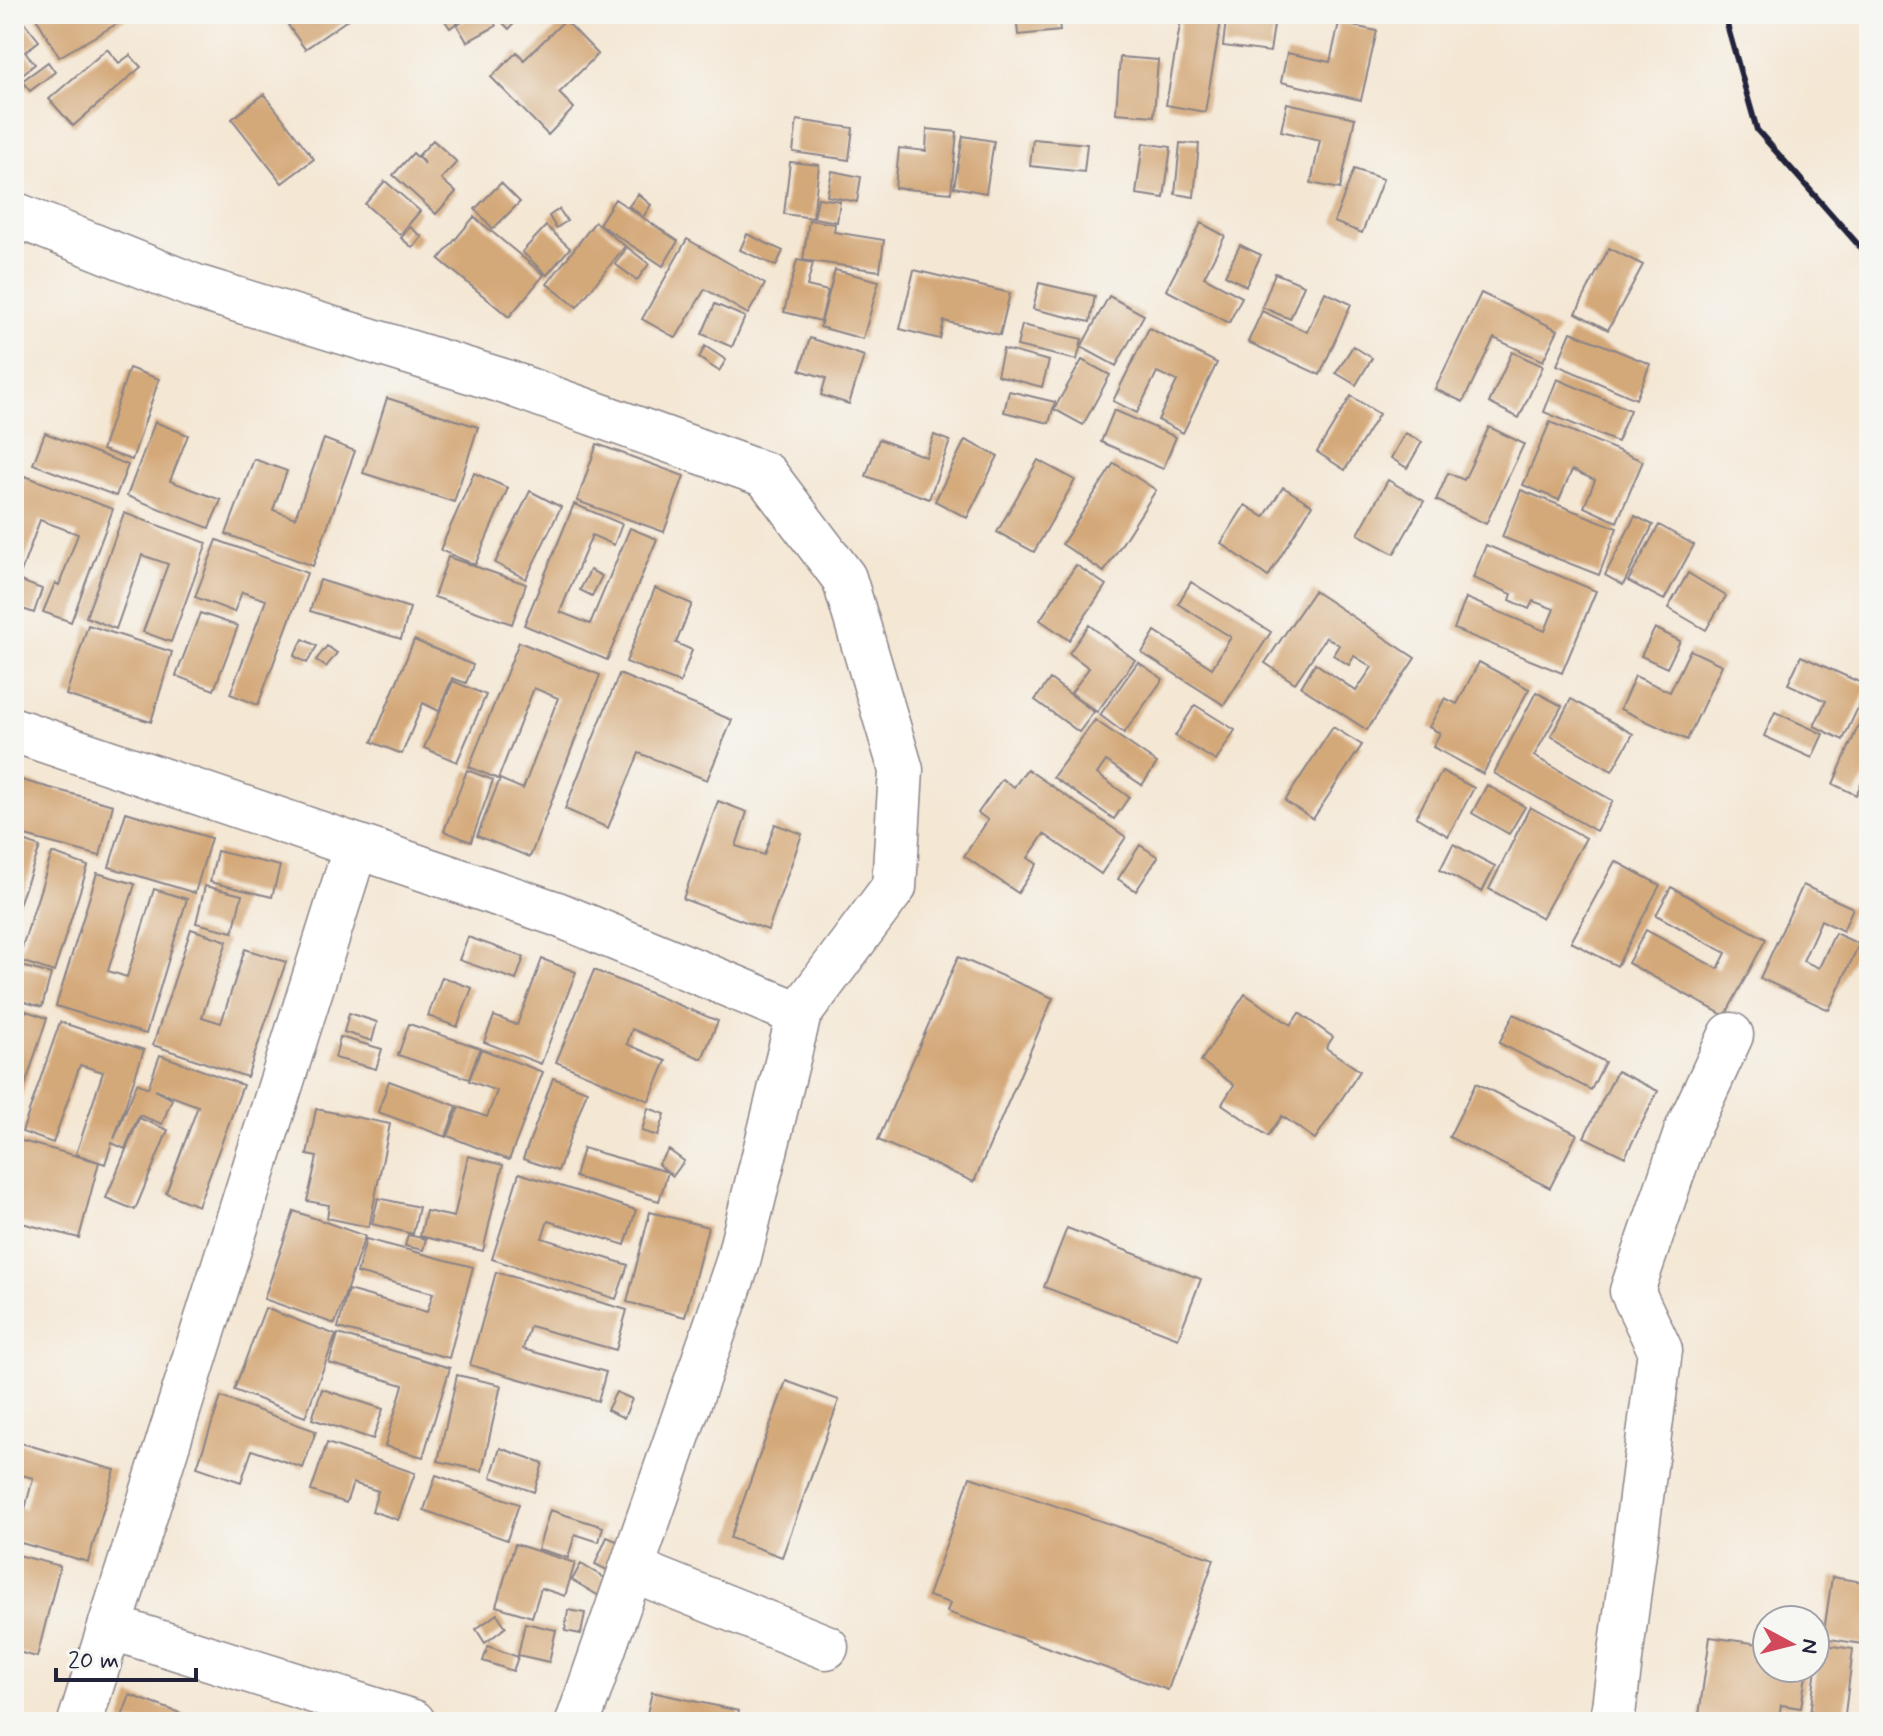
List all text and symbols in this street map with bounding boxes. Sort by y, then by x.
north arrow [1751,1604,1831,1684]
scale bar [56,1632,196,1682]
text: N [1794,1637,1824,1655]
text: 20 m [68,1646,119,1677]

